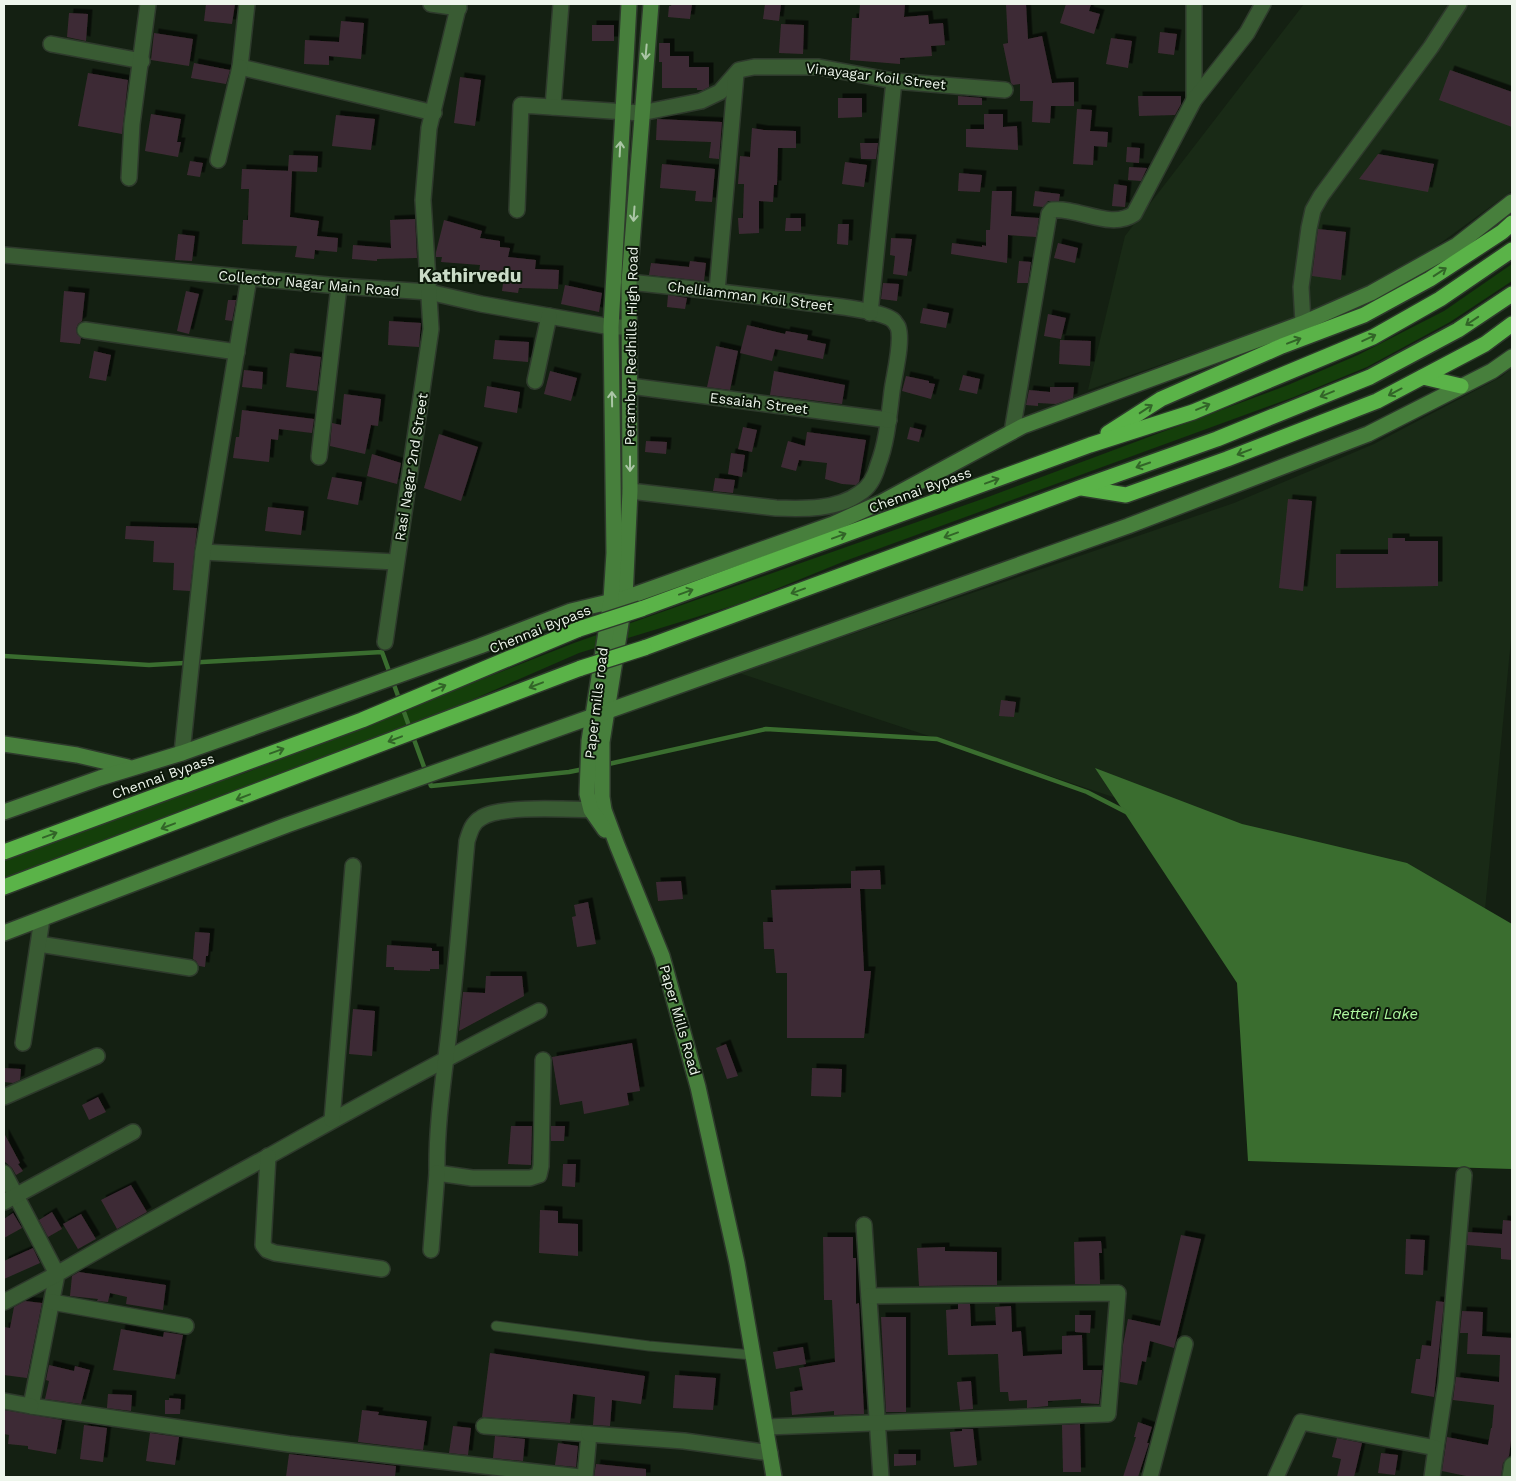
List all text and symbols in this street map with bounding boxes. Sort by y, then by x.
one-way arrow [642,44,651,60]
street label: Vinayagar Koil Street [805,59,947,93]
one-way arrow [616,141,625,157]
one-way arrow [629,206,638,222]
street label: Perambur Redhills High Road [621,246,641,446]
district label: Kathirvedu [419,264,521,287]
street label: Collector Nagar Main Road [218,267,400,299]
one-way arrow [1433,267,1447,277]
street label: Chelliamman Koil Street [667,278,834,314]
one-way arrow [1465,316,1479,326]
one-way arrow [1361,332,1376,342]
one-way arrow [1285,336,1301,345]
one-way arrow [1387,387,1402,397]
street label: Essaiah Street [709,389,809,417]
one-way arrow [1320,390,1335,400]
one-way arrow [607,391,617,408]
street label: Rasi Nagar 2nd Street [391,392,431,542]
one-way arrow [1195,402,1210,412]
one-way arrow [1139,404,1153,414]
one-way arrow [1237,448,1252,457]
one-way arrow [625,456,635,472]
one-way arrow [1136,461,1151,470]
street label: Chennai Bypass [867,464,973,516]
one-way arrow [983,476,999,485]
one-way arrow [831,531,846,540]
one-way arrow [944,531,959,540]
one-way arrow [678,587,694,596]
one-way arrow [791,587,806,596]
street label: Chennai Bypass [487,601,593,657]
street label: Paper mills road [581,647,611,759]
one-way arrow [529,681,544,690]
one-way arrow [431,683,446,692]
one-way arrow [388,735,403,744]
one-way arrow [269,746,285,755]
street label: Chennai Bypass [110,750,216,802]
one-way arrow [236,793,251,802]
one-way arrow [160,822,176,831]
one-way arrow [41,830,57,839]
street label: Paper Mills Road [657,963,703,1077]
water label: Retteri Lake [1332,1005,1418,1023]

